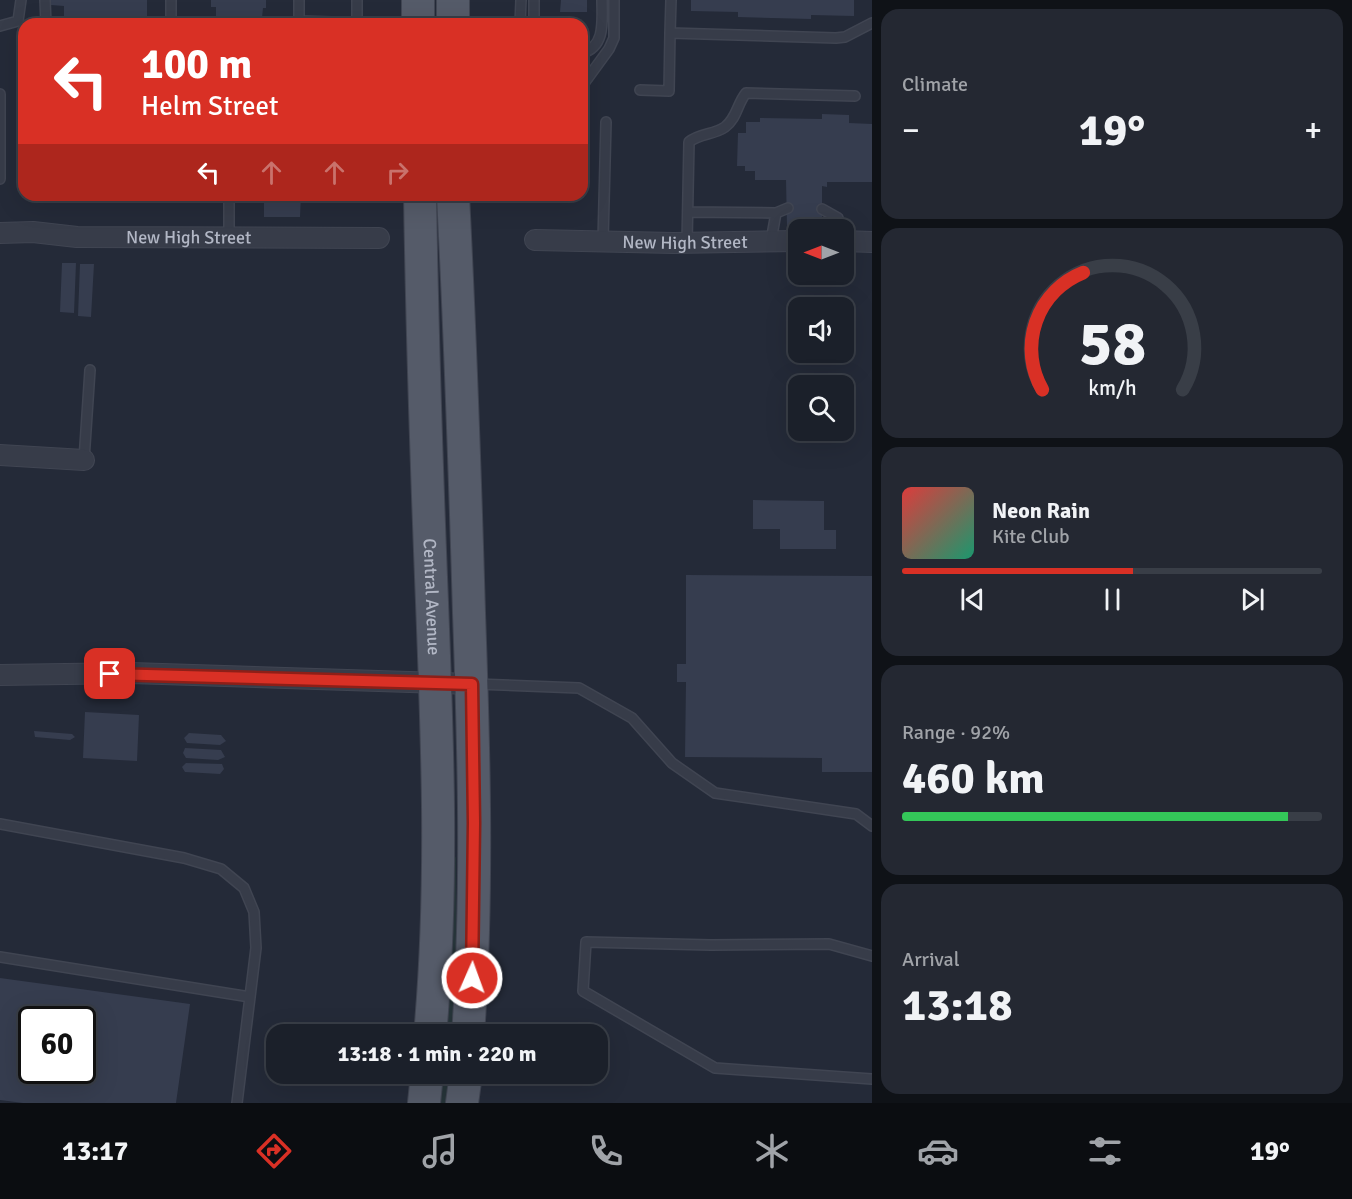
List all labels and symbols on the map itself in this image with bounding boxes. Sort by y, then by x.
north arrow [788,219,854,285]
street label: New High Street [126,226,251,249]
street label: New High Street [622,231,748,254]
street label: Central Avenue [419,538,445,656]
pin [84,648,135,699]
position arrow [440,946,504,1010]
speed limit sign: 60 [18,1006,96,1084]

